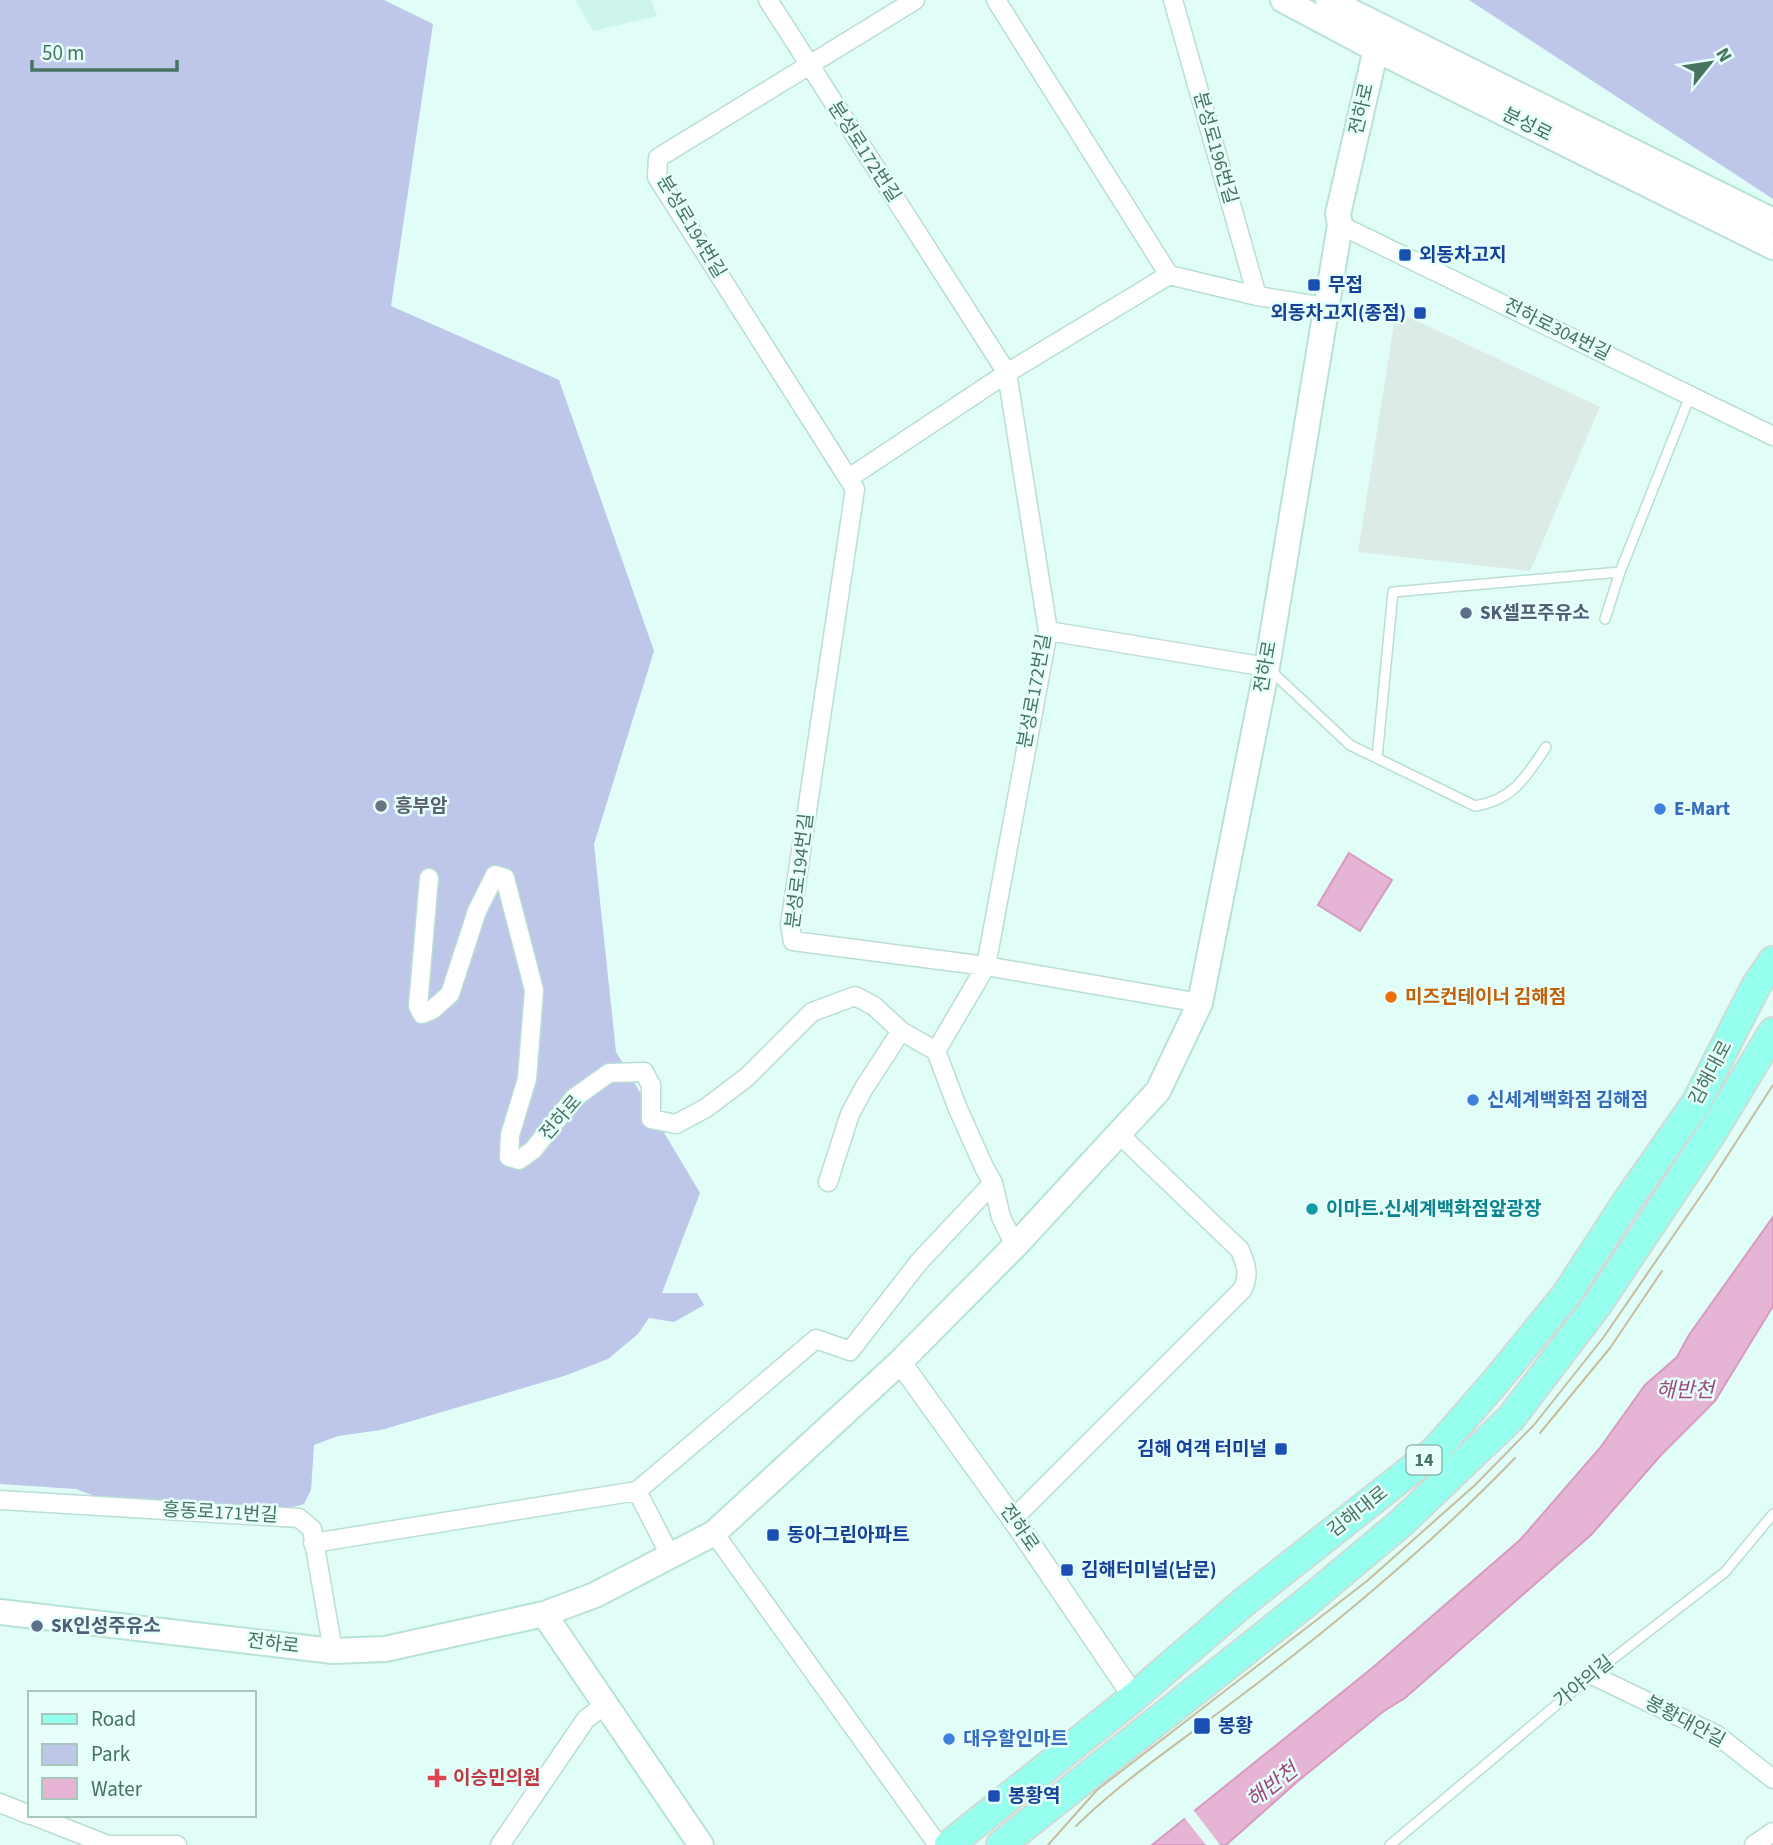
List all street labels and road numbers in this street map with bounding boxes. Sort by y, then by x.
street label: 전하로 [1343,80,1381,138]
street label: 분성로196번길 [1186,89,1244,207]
street label: 분성로172번길 [821,96,907,208]
street label: 분성로 [1498,101,1556,149]
street label: 분성로194번길 [650,170,732,284]
street label: 전하로304번길 [1499,292,1615,368]
street label: 분성로172번길 [1012,632,1058,750]
street label: 전하로 [1248,639,1284,695]
street label: 분성로194번길 [780,812,820,930]
street label: 김해대로 [1683,1036,1739,1110]
street label: 전하로 [534,1089,588,1147]
road number: 14 [1406,1446,1442,1475]
street label: 김해대로 [1322,1480,1394,1544]
street label: 흥동로171번길 [162,1496,278,1530]
street label: 전하로 [993,1499,1045,1557]
street label: 전하로 [245,1627,301,1661]
street label: 가야의길 [1548,1650,1620,1714]
street label: 봉황대안길 [1640,1690,1730,1754]

